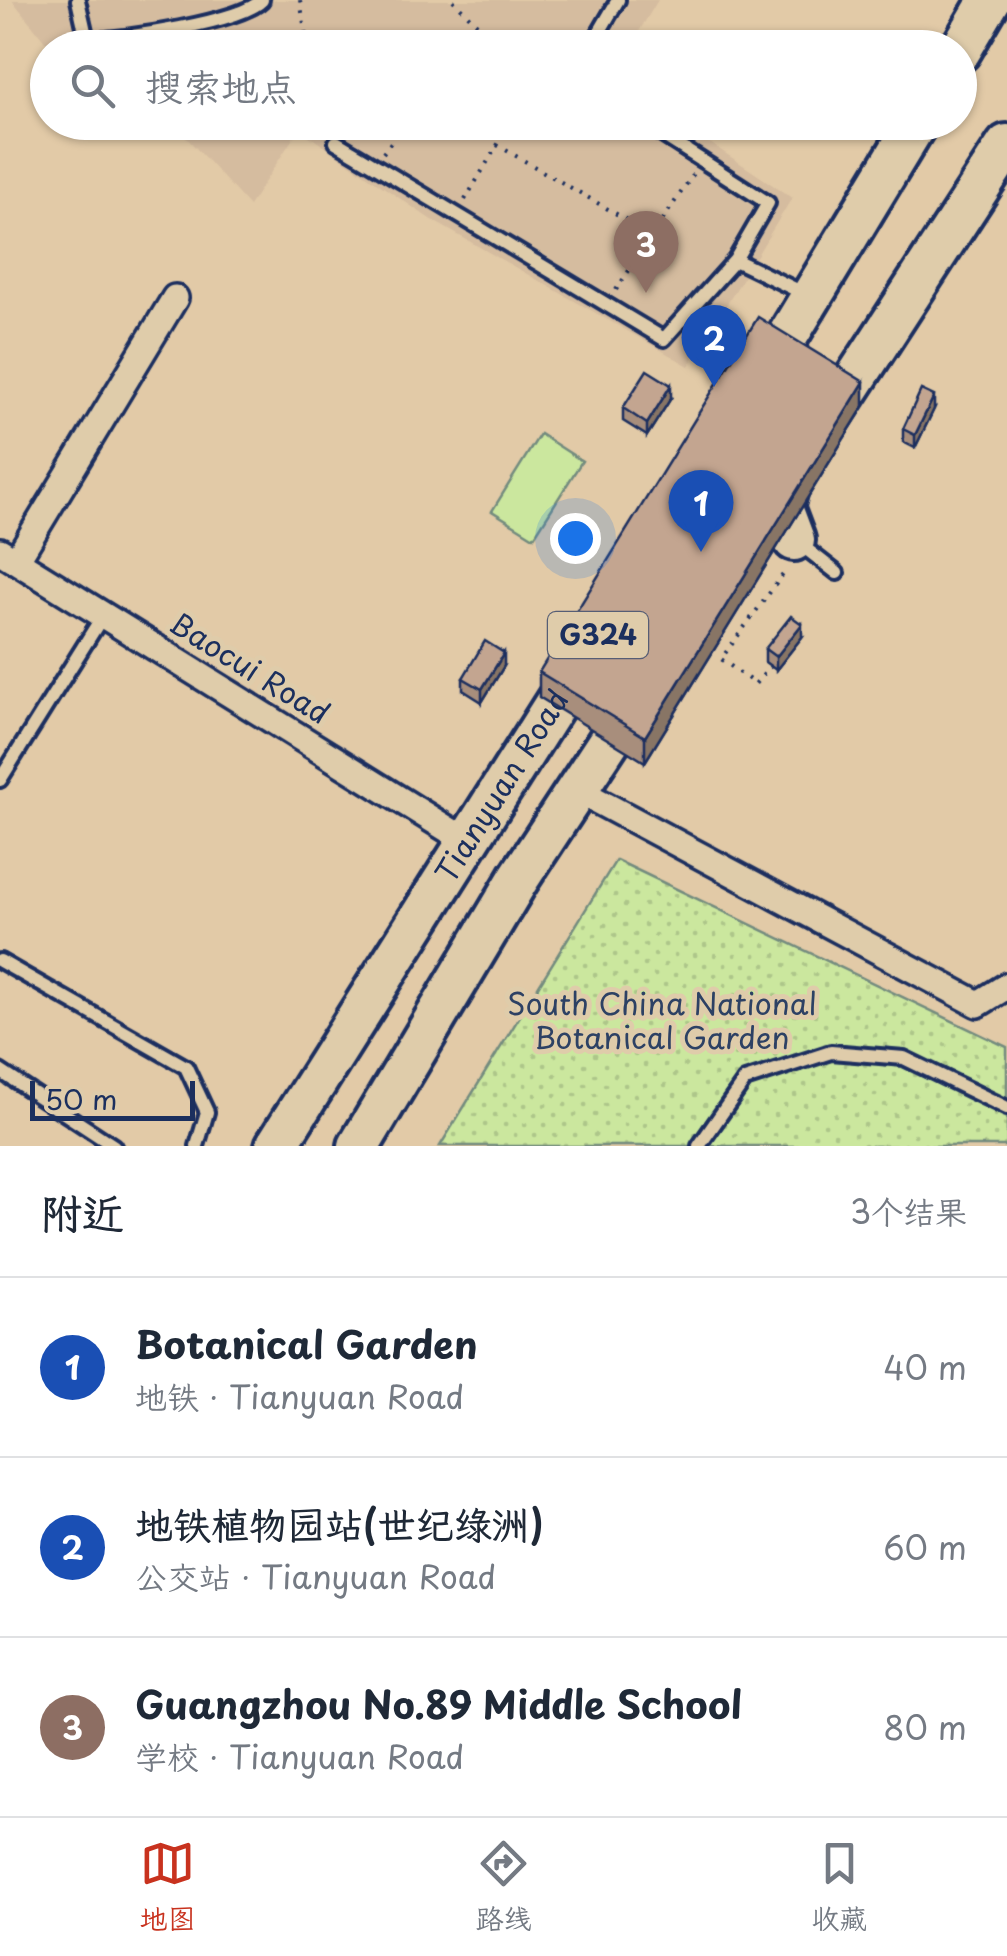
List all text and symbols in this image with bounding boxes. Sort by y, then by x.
search box [30,30,977,140]
text: 搜索地点 [145,57,297,114]
icon: search [65,58,120,113]
pin: 3 [614,210,678,293]
pin: 2 [682,304,746,387]
pin: 1 [668,470,734,552]
your location [550,513,601,564]
street label: Baocui Road [161,600,339,734]
road number: G324 [548,612,648,658]
street label: Tianyuan Road [423,680,579,890]
park label: South China National Botanical Garden [507,980,817,1059]
scale bar [30,1076,195,1120]
text: 50 m [45,1077,118,1120]
text: 附近 [40,1180,124,1243]
text: 3个结果 [850,1187,967,1235]
text: Botanical Garden [135,1315,478,1372]
text: 1 [65,1343,80,1391]
text: 40 m [883,1343,967,1391]
text: 地铁 · Tianyuan Road [135,1372,464,1420]
text: 地铁植物园站(世纪绿洲) [135,1495,544,1552]
text: 2 [61,1523,84,1571]
text: 60 m [883,1523,967,1571]
text: 公交站 · Tianyuan Road [135,1552,496,1600]
text: Guangzhou No.89 Middle School [135,1675,742,1732]
text: 3 [62,1703,83,1751]
text: 80 m [883,1703,967,1751]
text: 学校 · Tianyuan Road [135,1732,464,1780]
tab: 地图 [140,1836,196,1939]
tab: 路线 [475,1836,531,1939]
tab: 收藏 [811,1836,867,1939]

